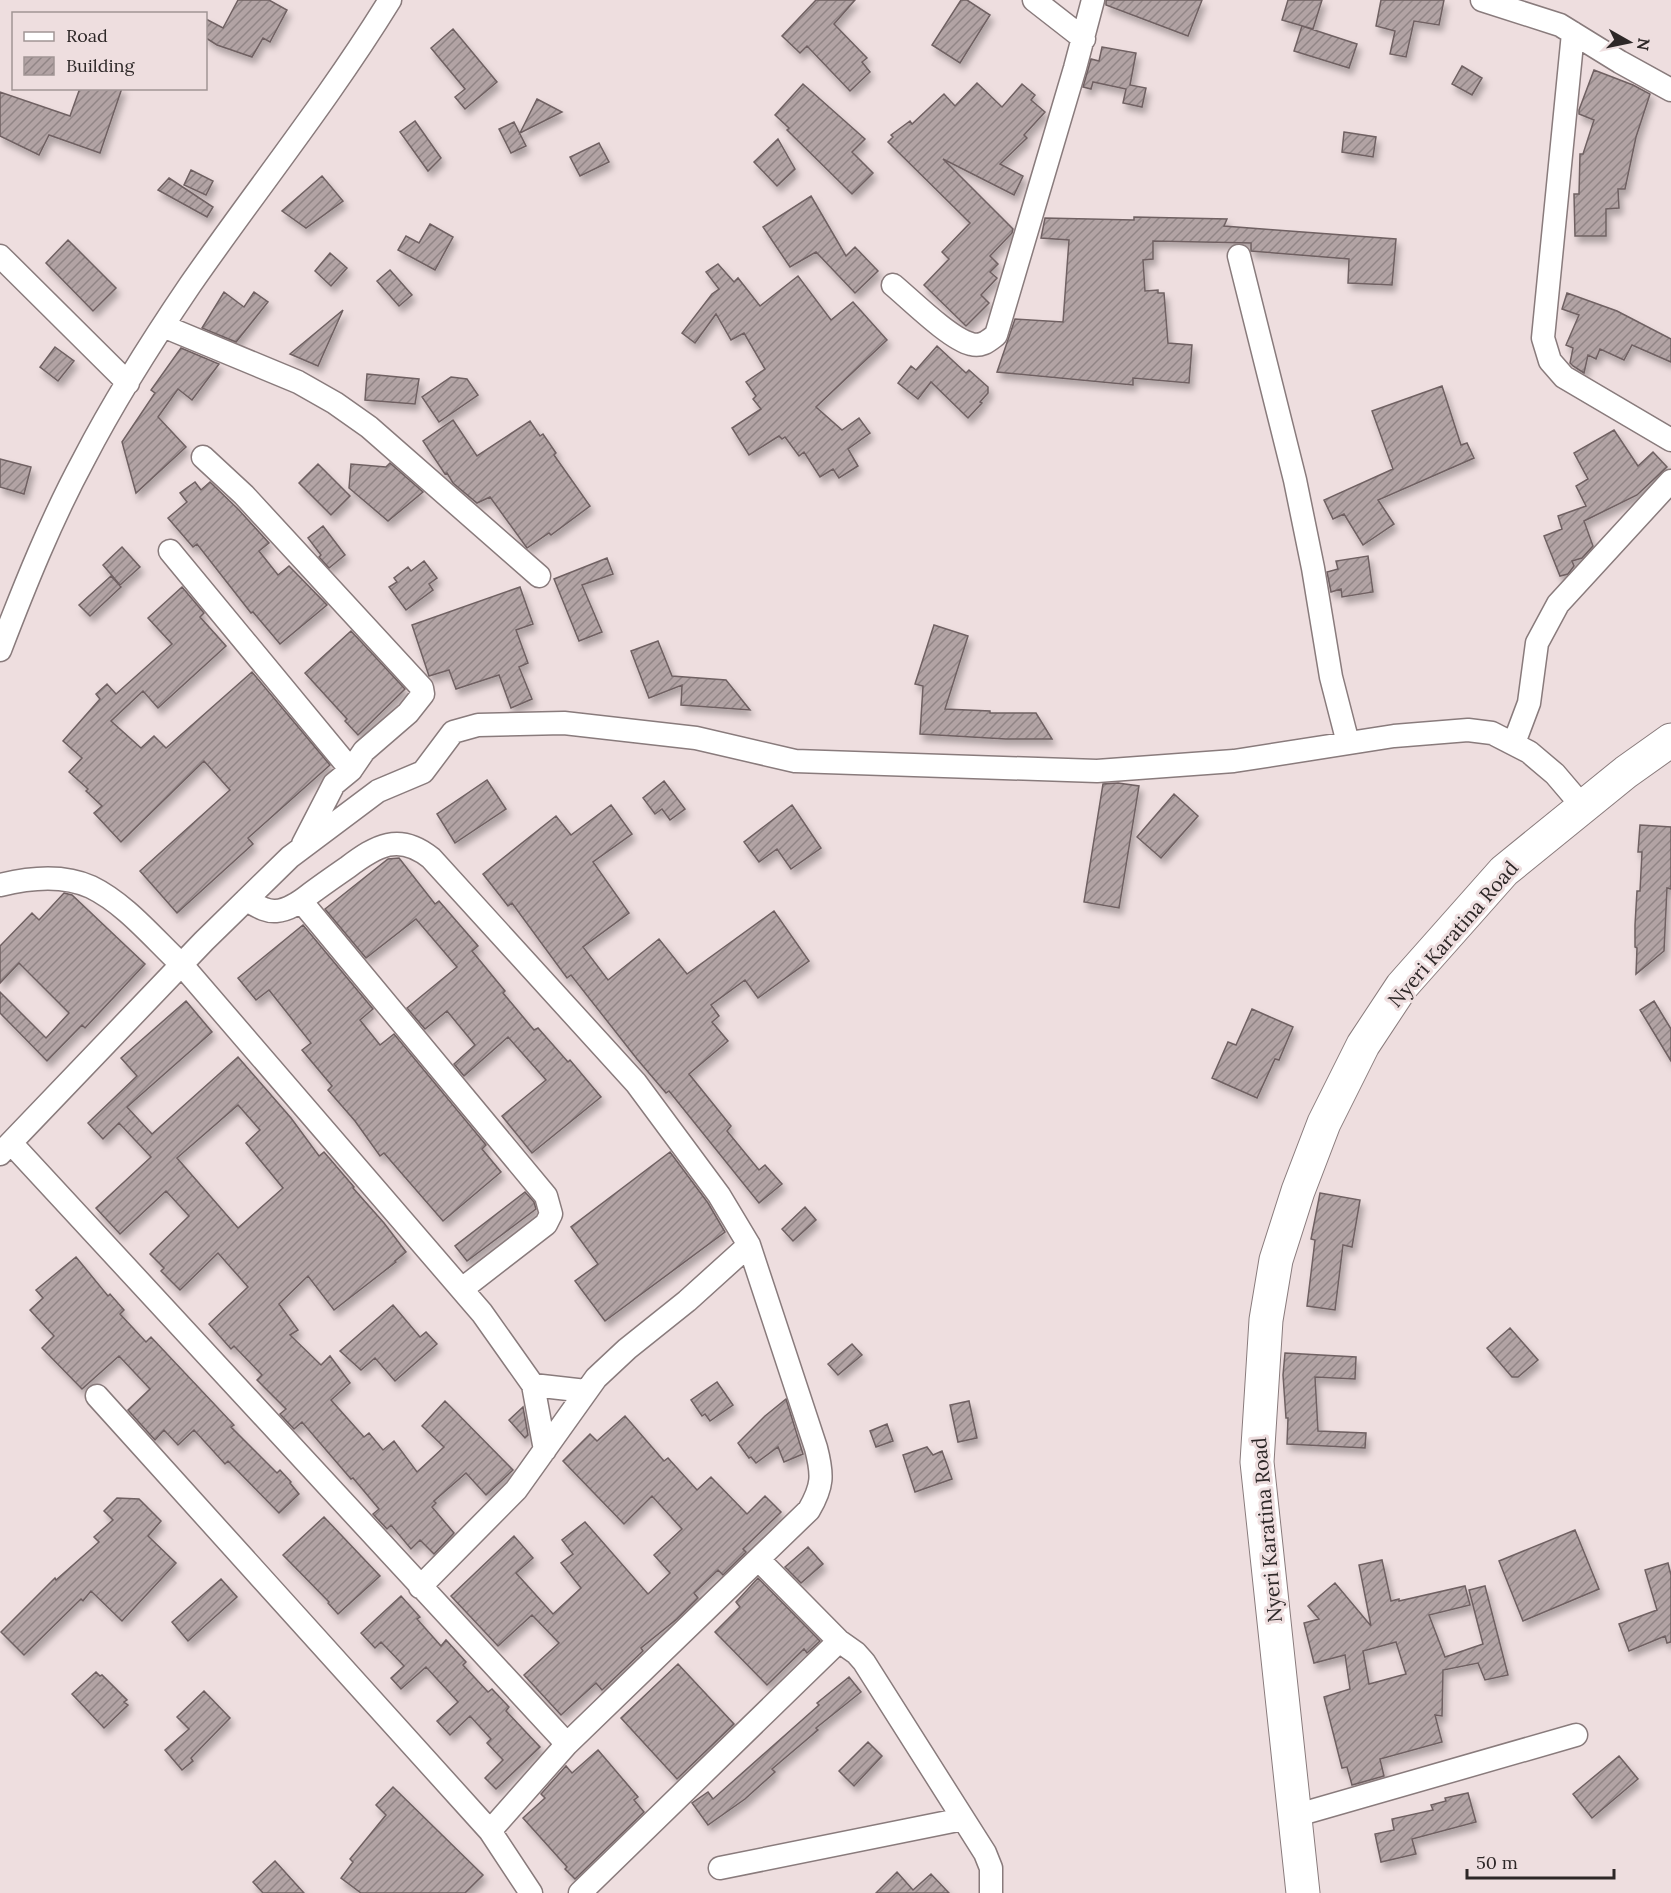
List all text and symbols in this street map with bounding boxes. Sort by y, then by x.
legend [12,12,207,90]
north arrow [1599,12,1659,72]
text: Road [66,24,108,47]
text: N [1633,37,1655,52]
text: Building [66,54,136,77]
street label: Nyeri Karatina Road [1382,855,1523,1012]
street label: Nyeri Karatina Road [1246,1436,1287,1624]
scale bar [1467,1842,1614,1880]
text: 50 m [1476,1851,1518,1874]

